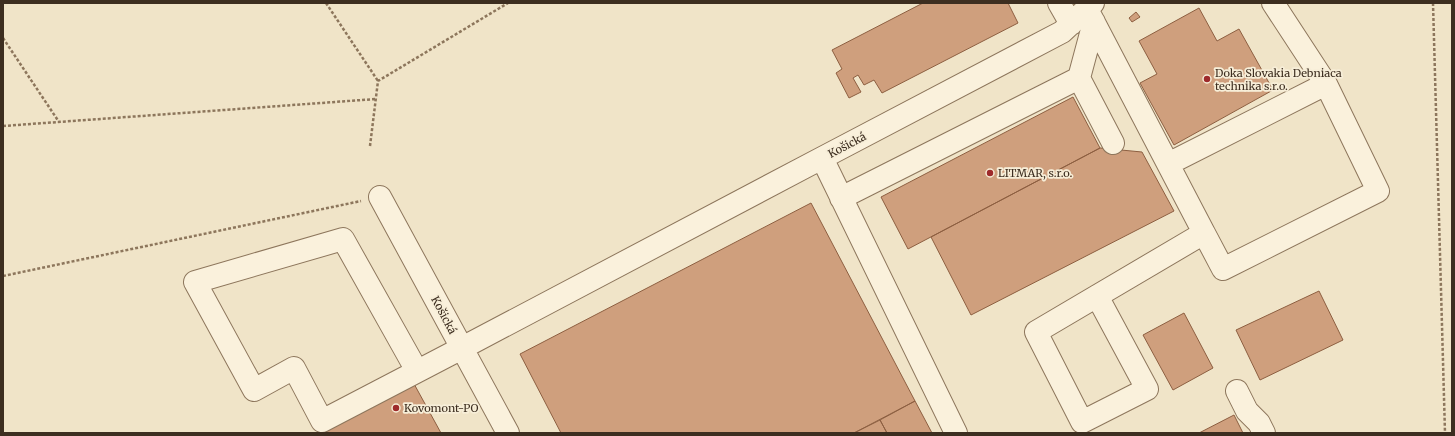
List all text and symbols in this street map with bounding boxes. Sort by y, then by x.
place label: Doka Slovakia Debniaca technika s.r.o. [1215,66,1342,93]
marker: Doka Slovakia Debniaca technika s.r.o. [1202,74,1212,84]
street label: Košická [826,129,869,161]
place label: LITMAR, s.r.o. [998,166,1073,180]
marker: LITMAR, s.r.o. [985,168,995,178]
street label: Košická [428,294,460,337]
place label: Kovomont-PO [404,401,479,415]
marker: Kovomont-PO [391,403,401,413]

